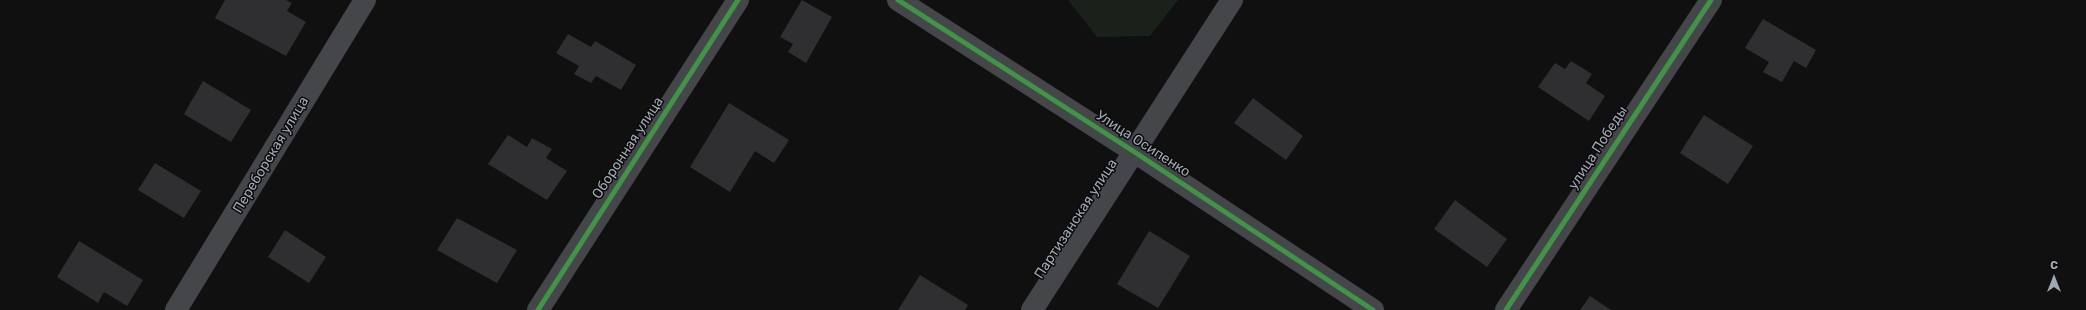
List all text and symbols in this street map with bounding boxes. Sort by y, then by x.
street label: Переборская улица [230,94,312,216]
street label: Оборонная улица [589,94,667,202]
street label: улица Победы [1565,103,1631,193]
street label: Улица Осипенко [1093,107,1193,181]
street label: Партизанская улица [1031,156,1121,282]
north arrow [2034,258,2074,298]
text: С [2050,259,2058,272]

